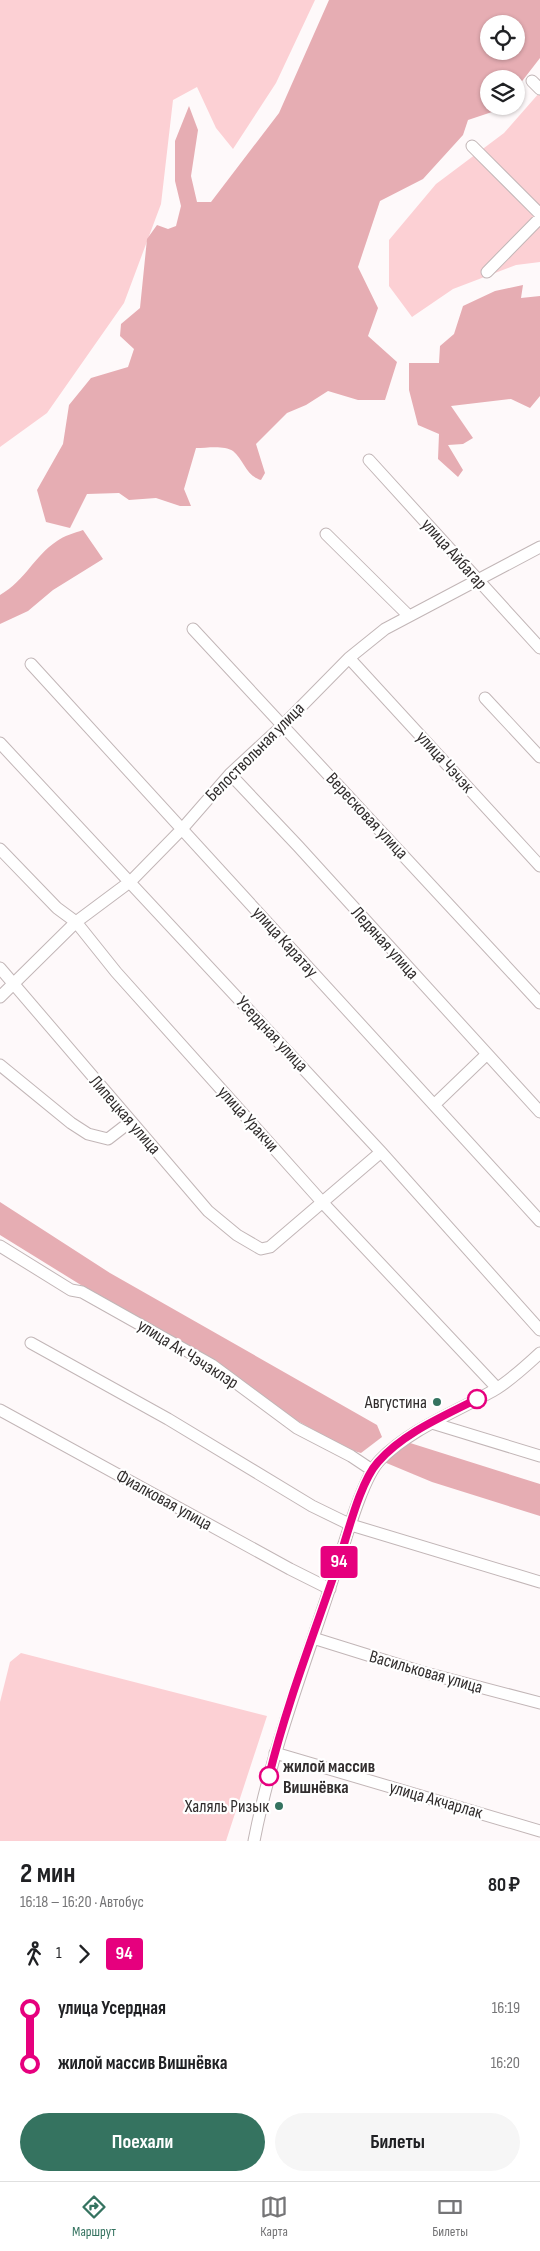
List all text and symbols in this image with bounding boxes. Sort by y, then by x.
map controls [480,15,525,115]
button: locate [480,15,525,60]
button: layers [480,70,525,115]
street label: улица Айбагар [417,514,491,594]
street label: Белоствольная улица [201,698,309,806]
street label: улица Чэчэк [412,727,478,797]
street label: Вересковая улица [322,768,412,864]
street label: улица Каратау [248,902,322,982]
street label: Ледяная улица [347,902,423,984]
street label: Усердная улица [232,992,312,1076]
street label: Липецкая улица [85,1071,165,1159]
street label: улица Уракчи [213,1082,283,1156]
street label: улица Ак Чэчэклэр [134,1315,242,1393]
unlabelled marker [467,1389,487,1409]
place label: Августина [364,1392,427,1413]
marker: Августина [431,1396,443,1408]
street label: Фиалковая улица [112,1465,216,1535]
line badge: 94 [316,1546,362,1578]
text: 94 [331,1551,347,1572]
street label: Васильковая улица [367,1646,485,1698]
place label: жилой массив Вишнёвка [283,1756,375,1798]
marker: жилой массив Вишнёвка [259,1766,279,1786]
street label: улица Акчарлак [387,1777,485,1823]
place label: Халяль Ризык [184,1796,269,1817]
marker: Халяль Ризык [273,1800,285,1812]
text: 2 мин [20,1857,76,1890]
text: 80 ₽ [488,1874,520,1897]
text: 16:18 – 16:20 · Автобус [20,1893,144,1912]
icon: walk [20,1940,48,1968]
icon: forward [70,1940,98,1968]
text: 94 [116,1943,133,1964]
text: 1 [56,1944,62,1963]
text: улица Усердная [58,1997,166,2020]
text: 16:19 [492,1999,520,2018]
text: жилой массив Вишнёвка [58,2052,227,2075]
text: 16:20 [491,2054,520,2073]
button: Поехали [20,2113,265,2171]
button: Билеты [275,2113,520,2171]
tab: Маршрут [72,2193,116,2240]
tab: Карта [260,2193,288,2240]
tab: Билеты [432,2193,468,2240]

